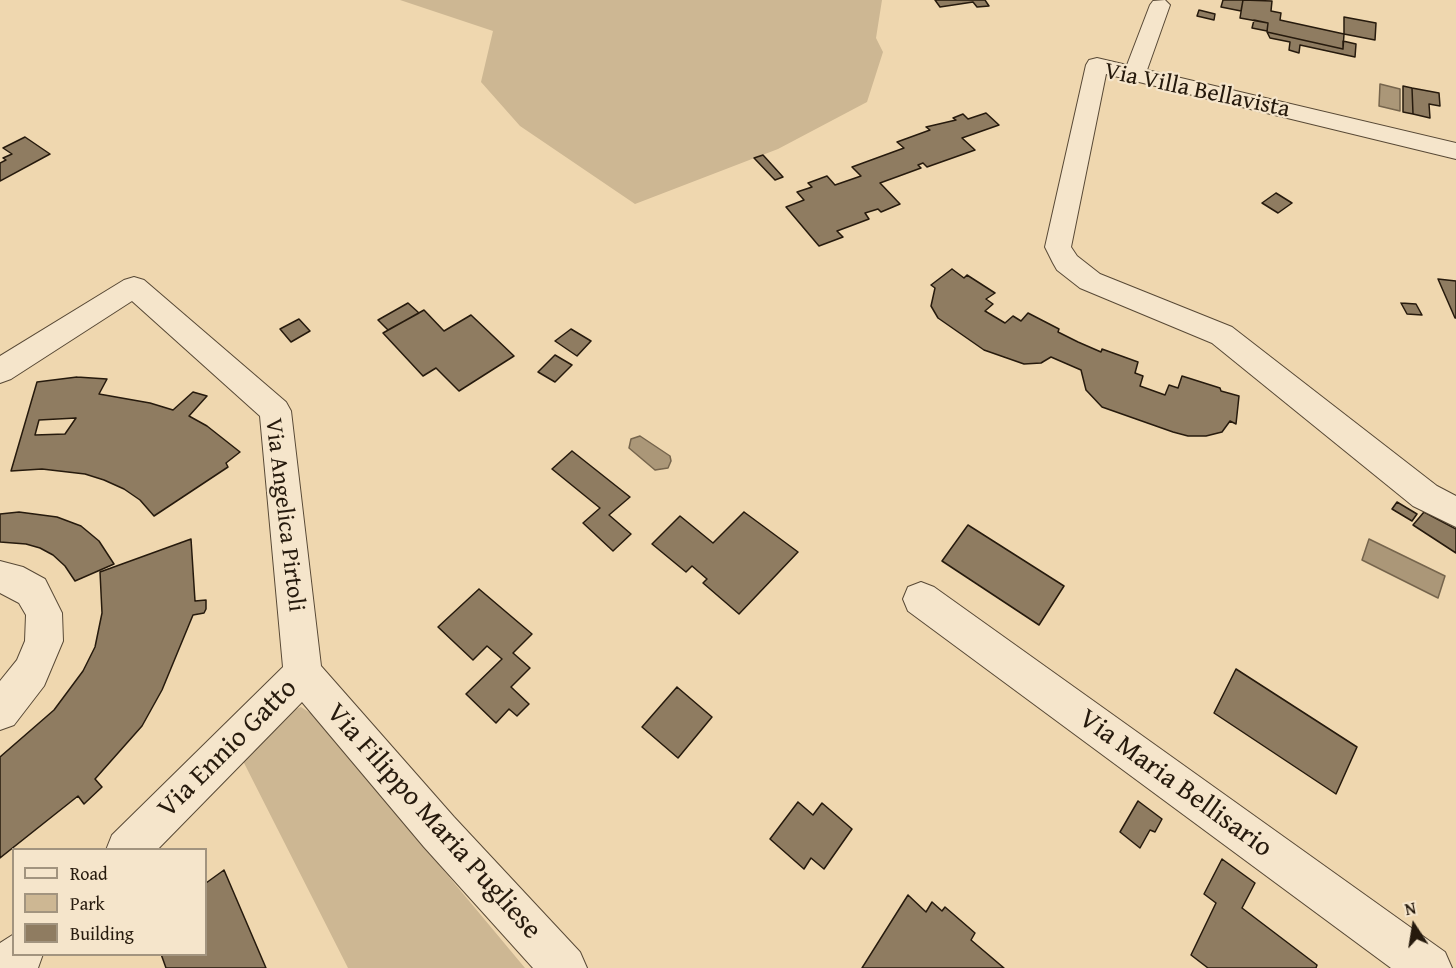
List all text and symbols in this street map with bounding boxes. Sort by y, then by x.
street label: Via Villa Bellavista [1102,57,1292,125]
street label: Via Angelica Pirtoli [258,417,310,613]
street label: Via Ennio Gatto [151,672,305,826]
street label: Via Filippo Maria Pugliese [318,697,548,947]
street label: Via Maria Bellisario [1072,702,1278,866]
legend [12,848,207,956]
text: Road [70,860,108,887]
text: Park [70,890,105,917]
north arrow [1384,896,1444,956]
text: N [1403,896,1418,921]
text: Building [70,920,134,947]

